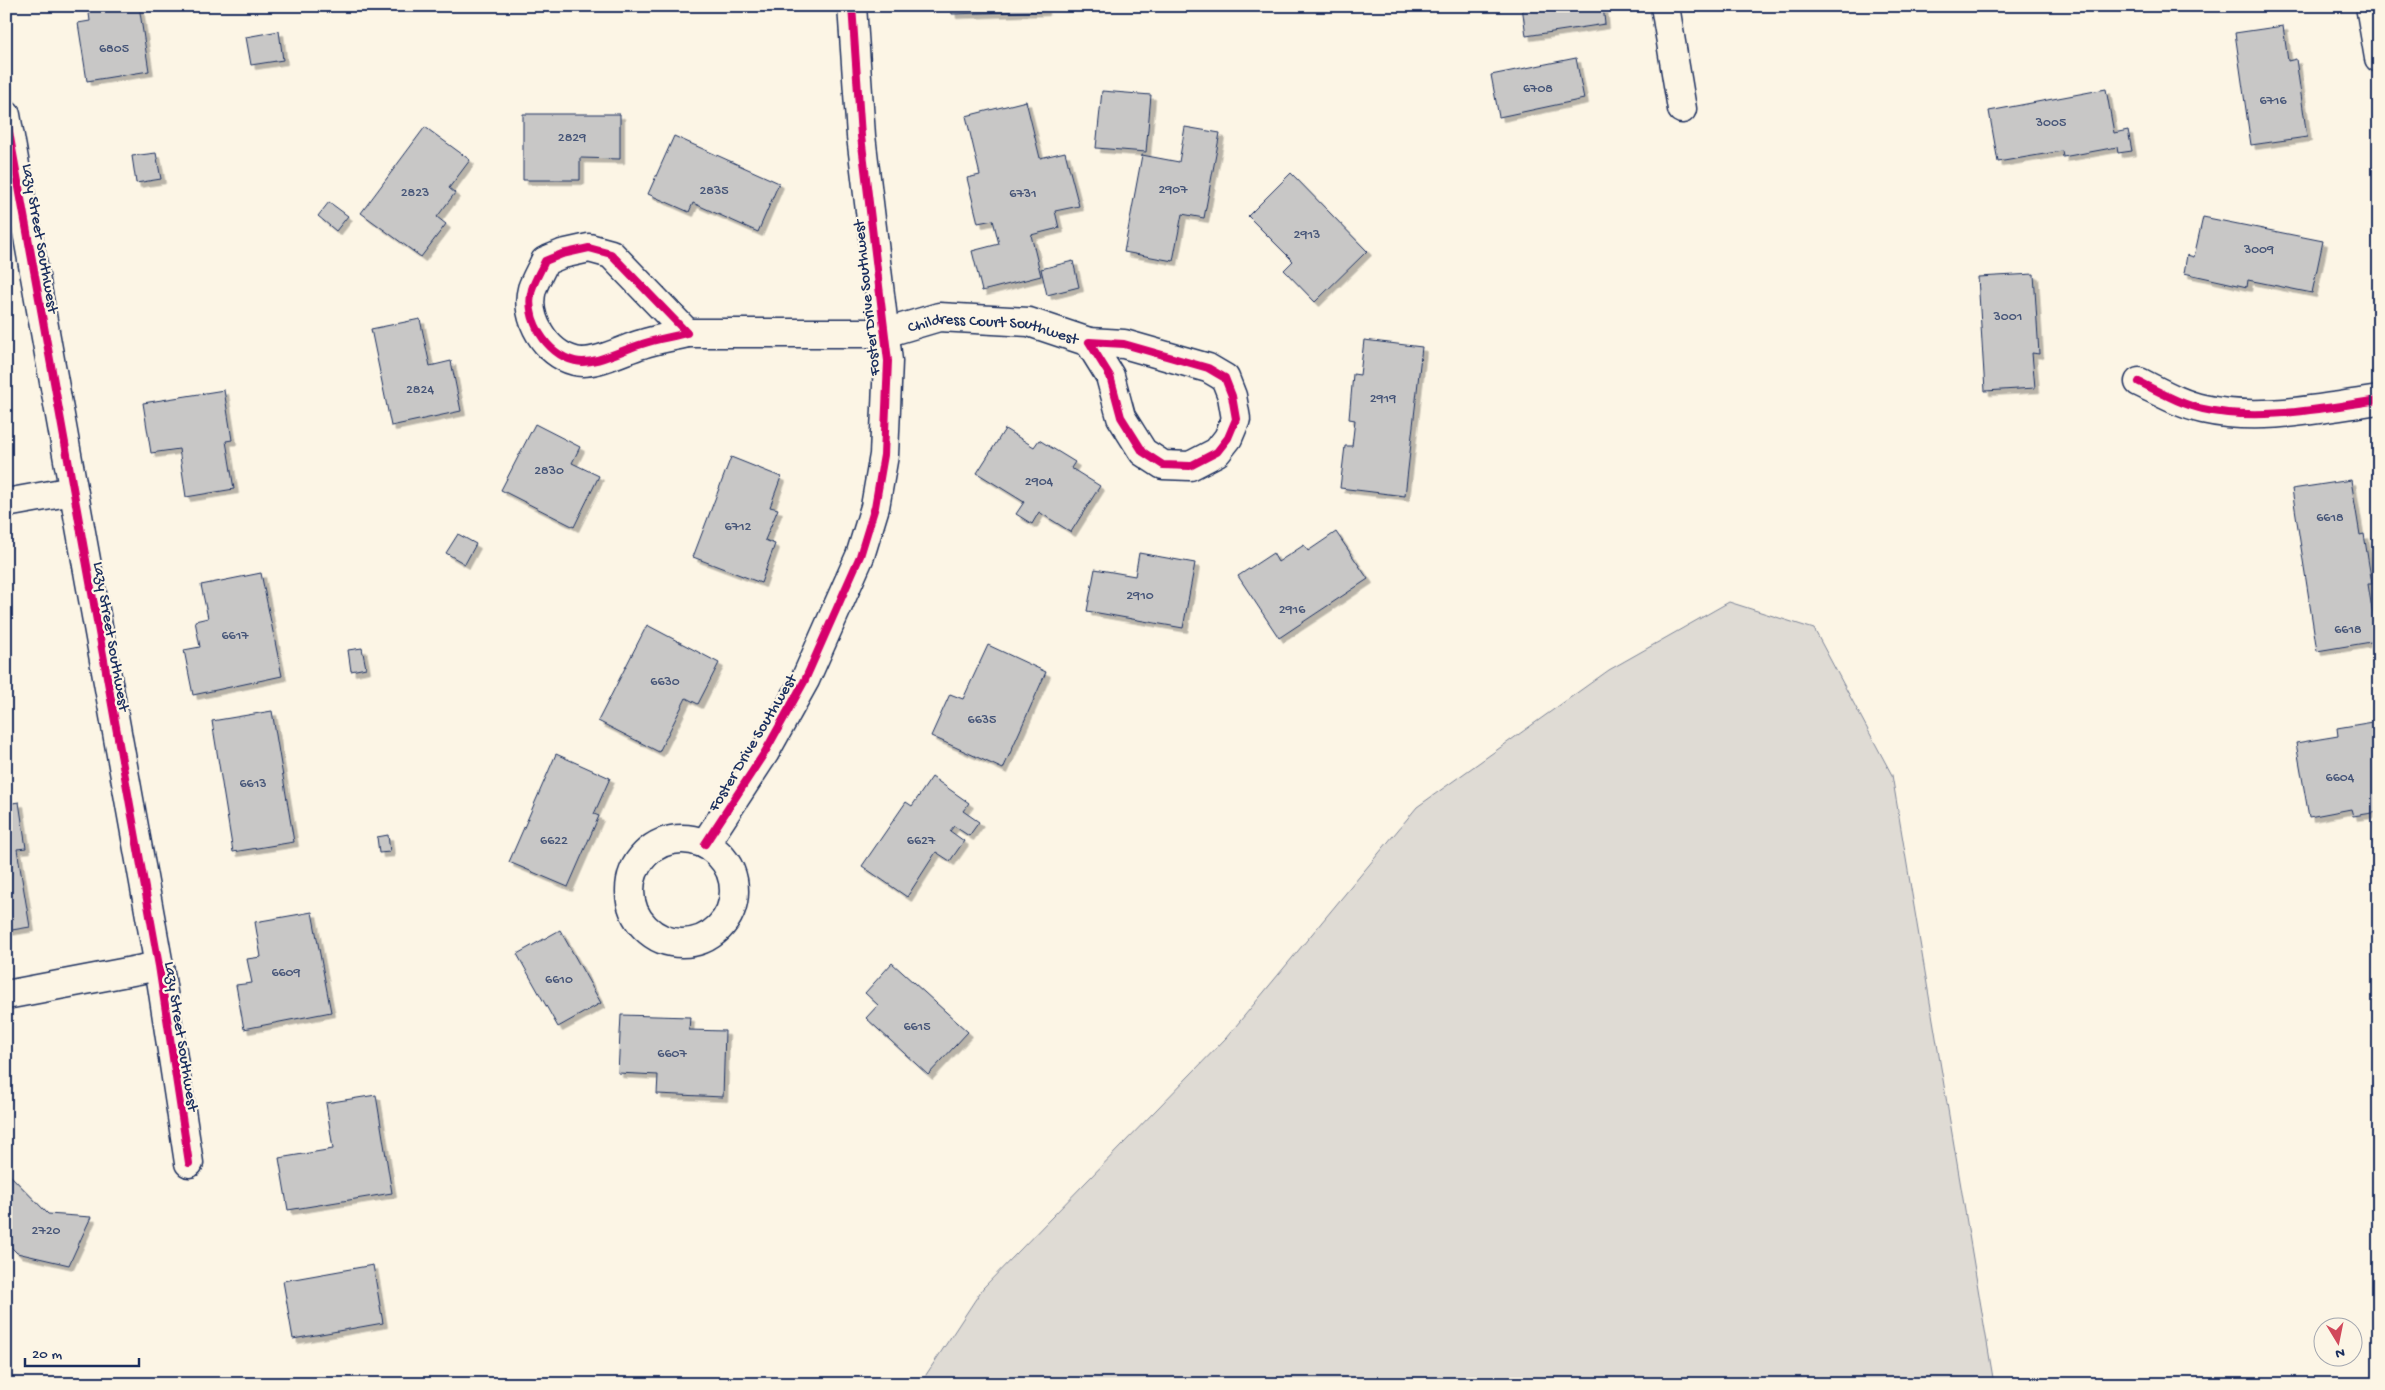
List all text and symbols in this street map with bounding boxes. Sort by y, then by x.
house number: 6805 [99,41,129,58]
house number: 6708 [1523,81,1553,98]
house number: 6716 [2259,93,2287,110]
house number: 3005 [2035,115,2066,132]
house number: 2829 [558,130,586,147]
street label: Lazy Street Southwest [16,162,61,316]
house number: 2907 [1158,182,1188,199]
house number: 2835 [699,183,729,200]
house number: 2823 [401,185,429,202]
house number: 6731 [1009,186,1037,203]
street label: Foster Drive Southwest [851,217,886,378]
house number: 2913 [1294,227,1320,244]
house number: 3009 [2243,242,2274,259]
house number: 3001 [1993,309,2022,326]
street label: Childress Court Southwest [906,311,1082,351]
house number: 2824 [406,382,434,399]
house number: 2919 [1370,391,1396,408]
house number: 2830 [534,463,564,480]
house number: 2904 [1025,474,1054,491]
house number: 6618 [2316,510,2344,527]
house number: 6712 [725,519,752,536]
street label: Lazy Street Southwest [87,560,132,714]
house number: 2910 [1126,588,1154,605]
house number: 2916 [1279,602,1306,619]
house number: 6618 [2334,622,2362,639]
house number: 6617 [221,628,249,645]
street label: Foster Drive Southwest [705,670,803,817]
house number: 6630 [650,674,680,691]
house number: 6635 [968,712,996,729]
house number: 6604 [2326,770,2355,787]
house number: 6613 [239,776,267,793]
house number: 6622 [540,833,568,850]
house number: 6627 [907,833,936,850]
street label: Lazy Street Southwest [158,960,201,1114]
house number: 6609 [271,965,301,982]
house number: 6610 [545,972,573,989]
house number: 6615 [903,1019,931,1036]
house number: 6607 [657,1046,687,1063]
house number: 2720 [32,1223,61,1240]
north arrow [2312,1318,2362,1368]
scale bar [25,1335,139,1367]
text: N [2334,1343,2346,1362]
text: 20 m [32,1346,62,1364]

